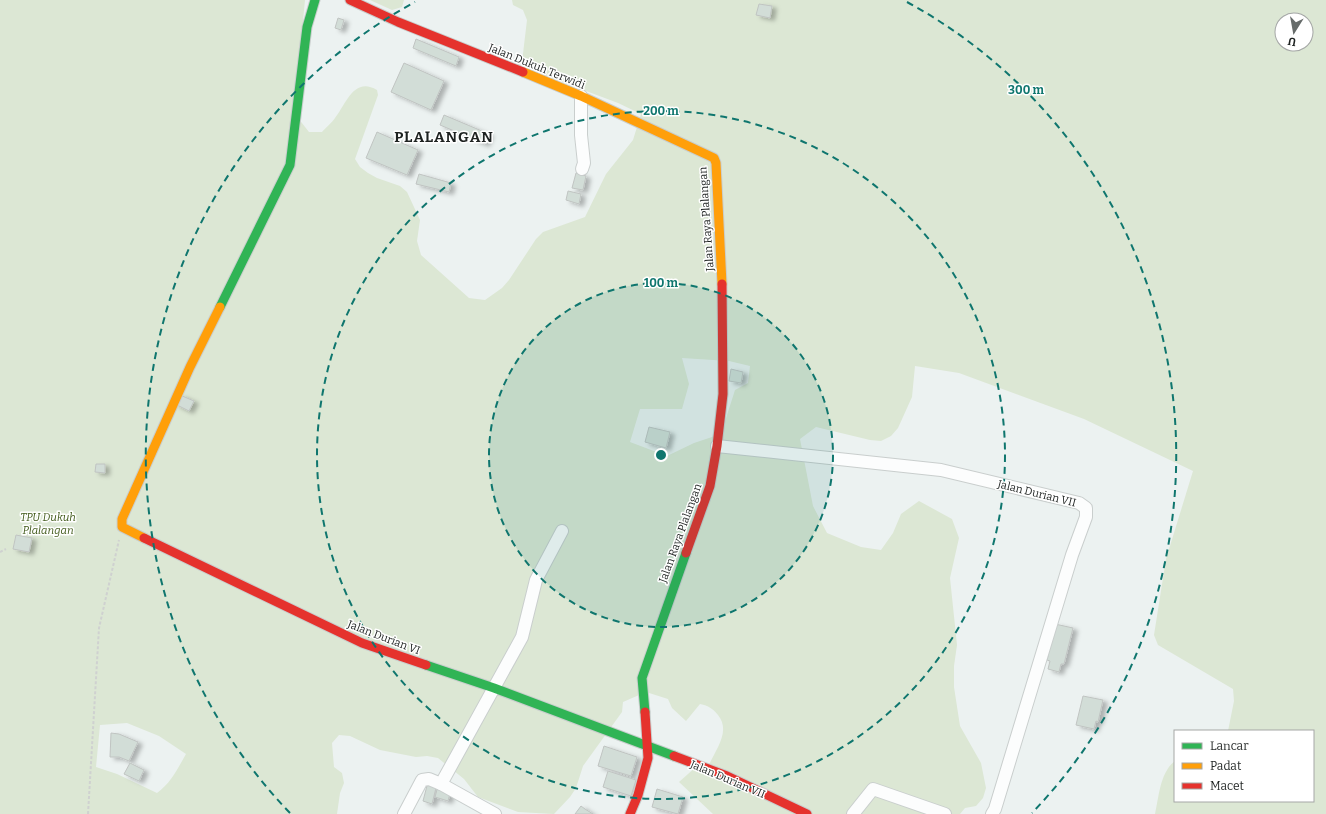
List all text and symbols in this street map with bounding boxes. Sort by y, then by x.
north arrow [1274,12,1314,52]
text: U [1287,34,1297,48]
street label: Jalan Dukuh Terwidi [486,41,588,92]
text: 300 m [1008,83,1044,97]
text: 200 m [643,104,679,118]
district label: PLALANGAN [394,128,494,146]
street label: Jalan Raya Plalangan [696,166,717,273]
text: 100 m [644,276,679,290]
centre of rings [654,448,668,462]
street label: Jalan Durian VII [995,477,1078,510]
street label: Jalan Raya Plalangan [656,482,704,585]
park label: TPU Dukuh Plalangan [20,511,76,537]
street label: Jalan Durian VI [345,617,422,657]
legend [1174,730,1314,802]
text: Lancar [1210,739,1249,753]
street label: Jalan Durian VII [687,757,767,801]
text: Padat [1210,759,1242,773]
text: Macet [1210,779,1245,793]

